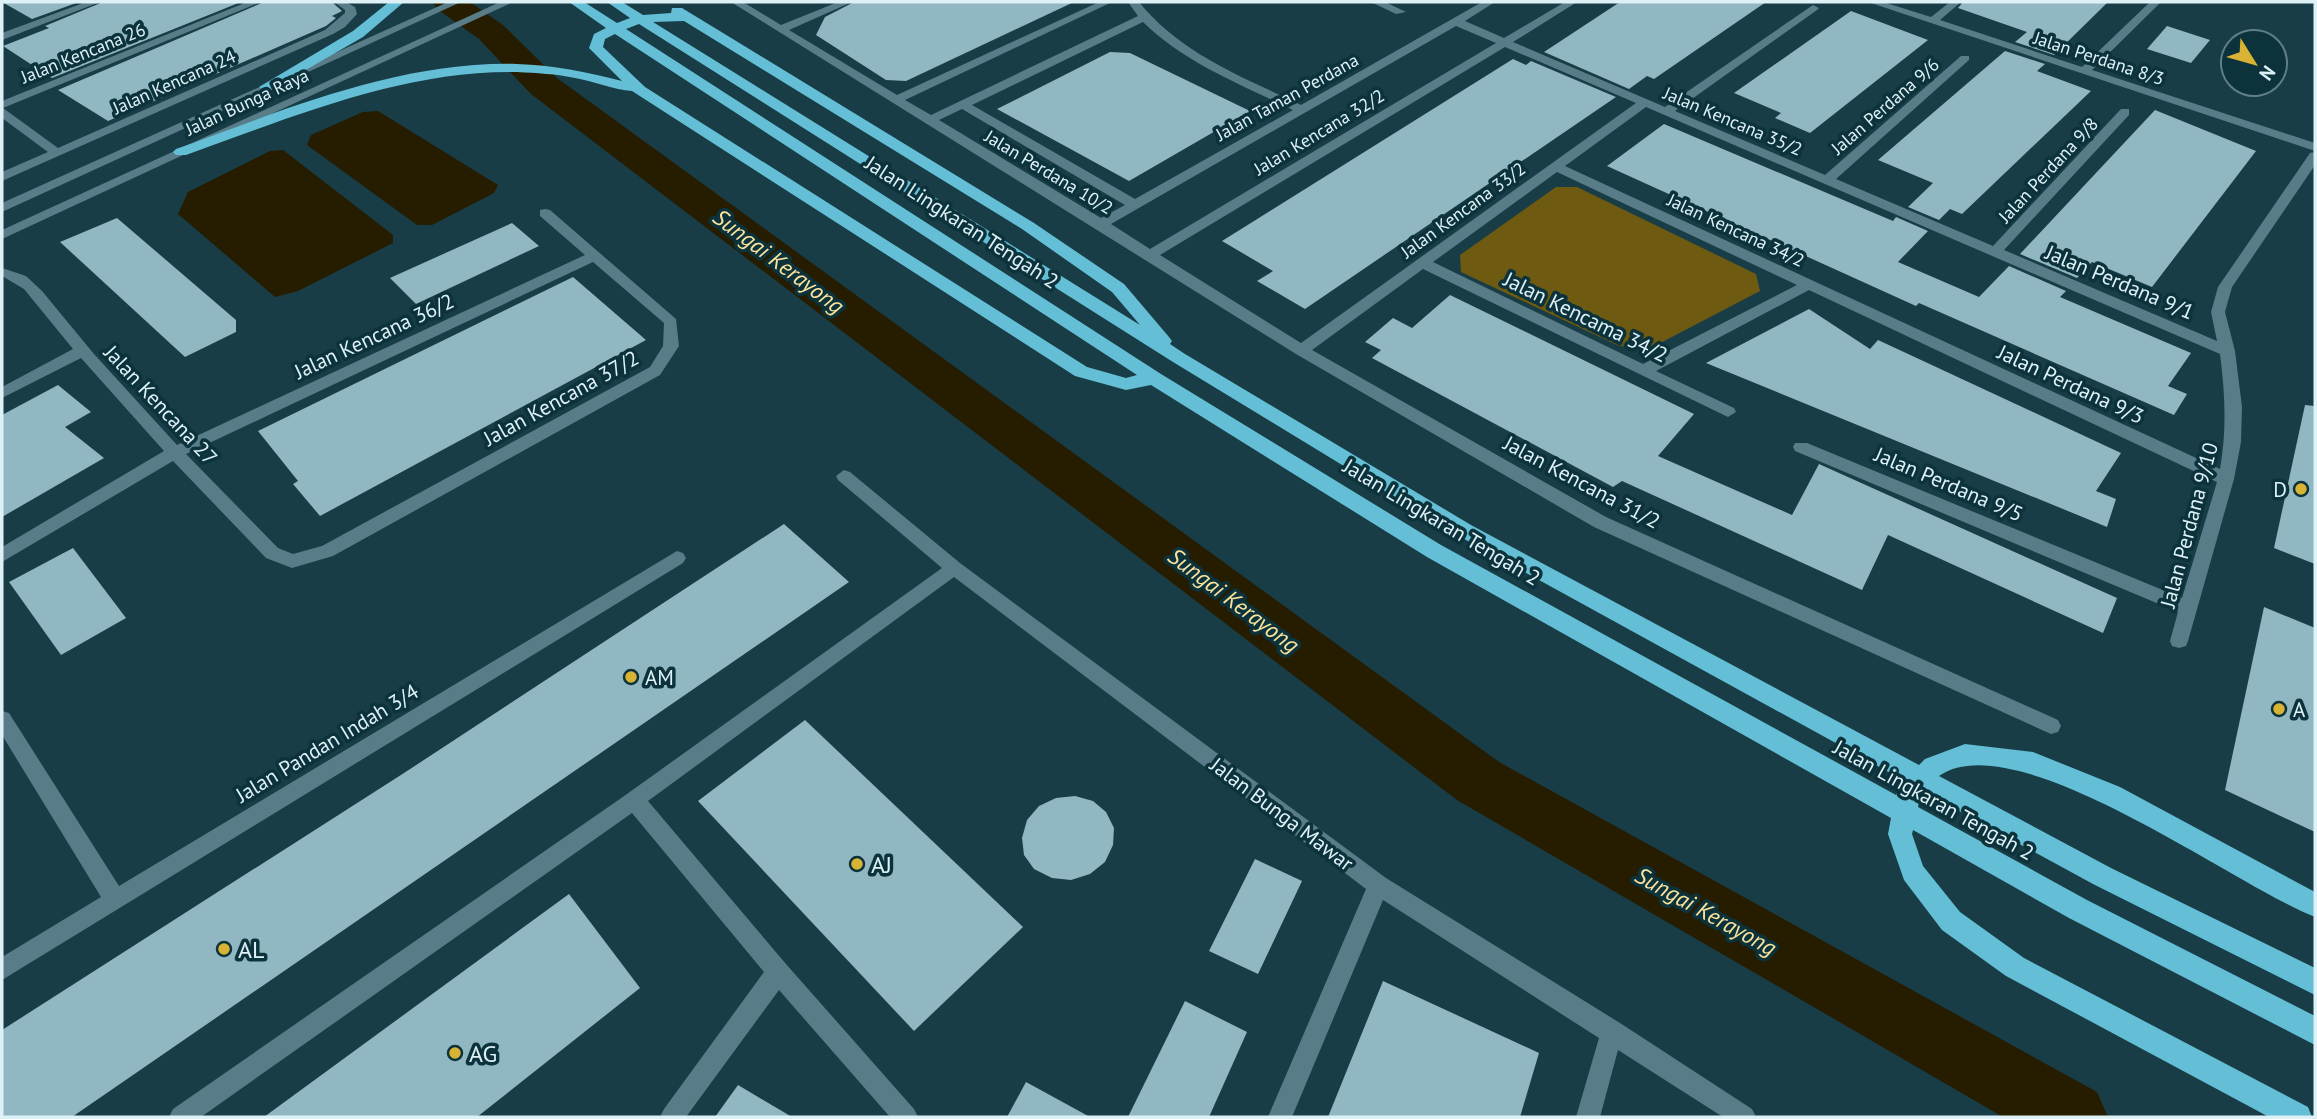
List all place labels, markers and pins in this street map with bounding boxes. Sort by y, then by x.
place label: D [2273,476,2287,503]
marker: D [2293,481,2309,497]
place label: AM [645,664,674,691]
marker: AM [623,669,639,685]
place label: A [2293,696,2306,723]
marker: A [2271,701,2287,717]
place label: AJ [871,849,892,880]
marker: AJ [849,856,865,872]
place label: AL [238,934,264,965]
marker: AL [216,941,232,957]
place label: AG [469,1038,497,1069]
marker: AG [447,1045,463,1061]

